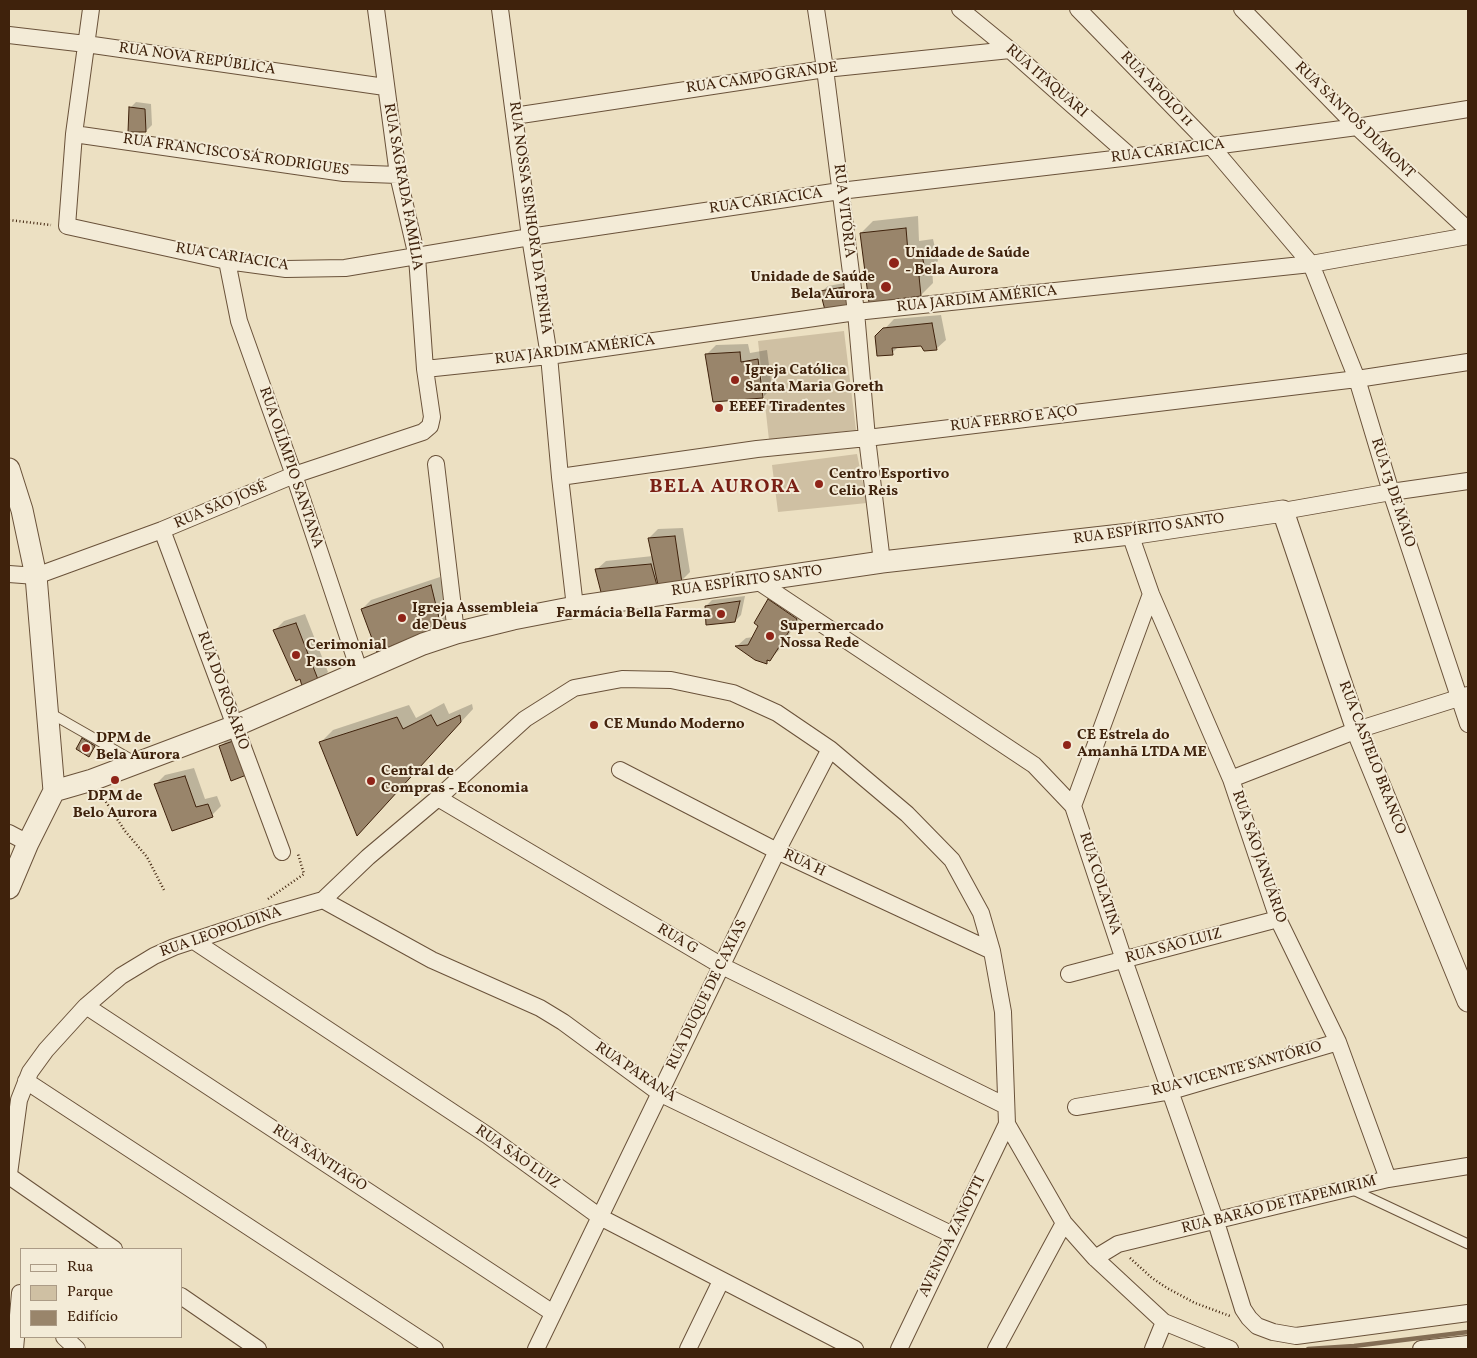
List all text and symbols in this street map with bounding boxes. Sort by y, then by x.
street label: RUA NOVA REPÚBLICA [117,40,277,80]
street label: RUA ITAQUARI [1001,41,1091,123]
street label: RUA APOLO 11 [1116,49,1196,131]
street label: RUA CAMPO GRANDE [685,59,839,99]
street label: RUA SANTOS DUMONT [1290,59,1418,183]
street label: RUA NOSSA SENHORA DA PENHA [504,100,554,336]
street label: RUA SAGRADA FAMÍLIA [378,102,426,272]
street label: RUA FRANCISCO SÁ RODRIGUES [122,131,350,181]
street label: RUA CARIACICA [1110,136,1226,168]
street label: RUA VITÓRIA [828,163,858,259]
street label: RUA CARIACICA [708,185,824,219]
street label: RUA CARIACICA [174,240,290,276]
place label: Unidade de Saúde - Bela Aurora [905,245,1030,280]
marker: Unidade de Saúde - Bela Aurora [887,256,901,270]
place label: Unidade de Saúde Bela Aurora [750,269,875,304]
marker: Unidade de Saúde Bela Aurora [879,280,893,294]
street label: RUA JARDIM AMÉRICA [896,283,1058,317]
street label: RUA JARDIM AMÉRICA [494,332,656,370]
place label: Igreja Católica Santa Maria Goreth [745,362,884,397]
marker: Igreja Católica Santa Maria Goreth [729,374,741,386]
street label: RUA OLÍMPIO SANTANA [254,385,326,551]
place label: EEEF Tiradentes [729,399,845,417]
marker: EEEF Tiradentes [713,402,725,414]
street label: RUA FERRO E AÇO [949,403,1079,437]
street label: RUA 13 DE MAIO [1366,436,1418,550]
place label: Centro Esportivo Celio Reis [829,466,949,501]
district label: BELA AURORA [648,476,802,500]
street label: RUA SÃO JOSÉ [172,478,270,534]
marker: Centro Esportivo Celio Reis [813,478,825,490]
street label: RUA ESPÍRITO SANTO [1072,511,1226,549]
street label: RUA ESPÍRITO SANTO [670,563,824,601]
place label: Igreja Assembleia de Deus [412,600,538,635]
place label: Farmácia Bella Farma [556,605,711,623]
marker: Farmácia Bella Farma [715,608,727,620]
marker: Igreja Assembleia de Deus [396,612,408,624]
place label: Supermercado Nossa Rede [780,618,884,653]
street label: RUA DO ROSÁRIO [192,629,252,753]
marker: Supermercado Nossa Rede [764,630,776,642]
place label: Cerimonial Passon [306,637,387,672]
marker: Cerimonial Passon [290,649,302,661]
street label: RUA CASTELO BRANCO [1333,679,1409,837]
place label: CE Mundo Moderno [604,716,745,734]
marker: CE Mundo Moderno [588,719,600,731]
place label: CE Estrela do Amanhã LTDA ME [1077,727,1207,762]
place label: DPM de Bela Aurora [96,730,180,765]
marker: CE Estrela do Amanhã LTDA ME [1061,739,1073,751]
marker: DPM de Bela Aurora [80,742,92,754]
place label: Central de Compras - Economia [381,763,529,798]
marker: DPM de Belo Aurora [109,774,121,786]
marker: Central de Compras - Economia [365,775,377,787]
place label: DPM de Belo Aurora [73,788,157,823]
street label: RUA SÃO JANUÁRIO [1227,788,1289,926]
street label: RUA COLATINA [1074,830,1124,938]
street label: RUA H [780,846,828,882]
street label: RUA LEOPOLDINA [158,904,284,962]
street label: RUA DUQUE DE CAXIAS [664,917,752,1073]
street label: RUA G [653,921,701,959]
street label: RUA SÃO LUIZ [1124,925,1224,969]
street label: RUA PARANÁ [591,1039,679,1107]
street label: RUA VICENTE SANTÓRIO [1150,1039,1324,1101]
street label: RUA SANTIAGO [268,1122,370,1196]
street label: RUA SÃO LUIZ [471,1122,563,1194]
street label: AVENIDA ZANOTTI [916,1173,990,1301]
street label: RUA BARÃO DE ITAPEMIRIM [1180,1173,1378,1239]
legend [20,1248,182,1338]
text: Rua [67,1257,93,1278]
text: Parque [67,1282,113,1303]
text: Edifício [67,1307,118,1328]

